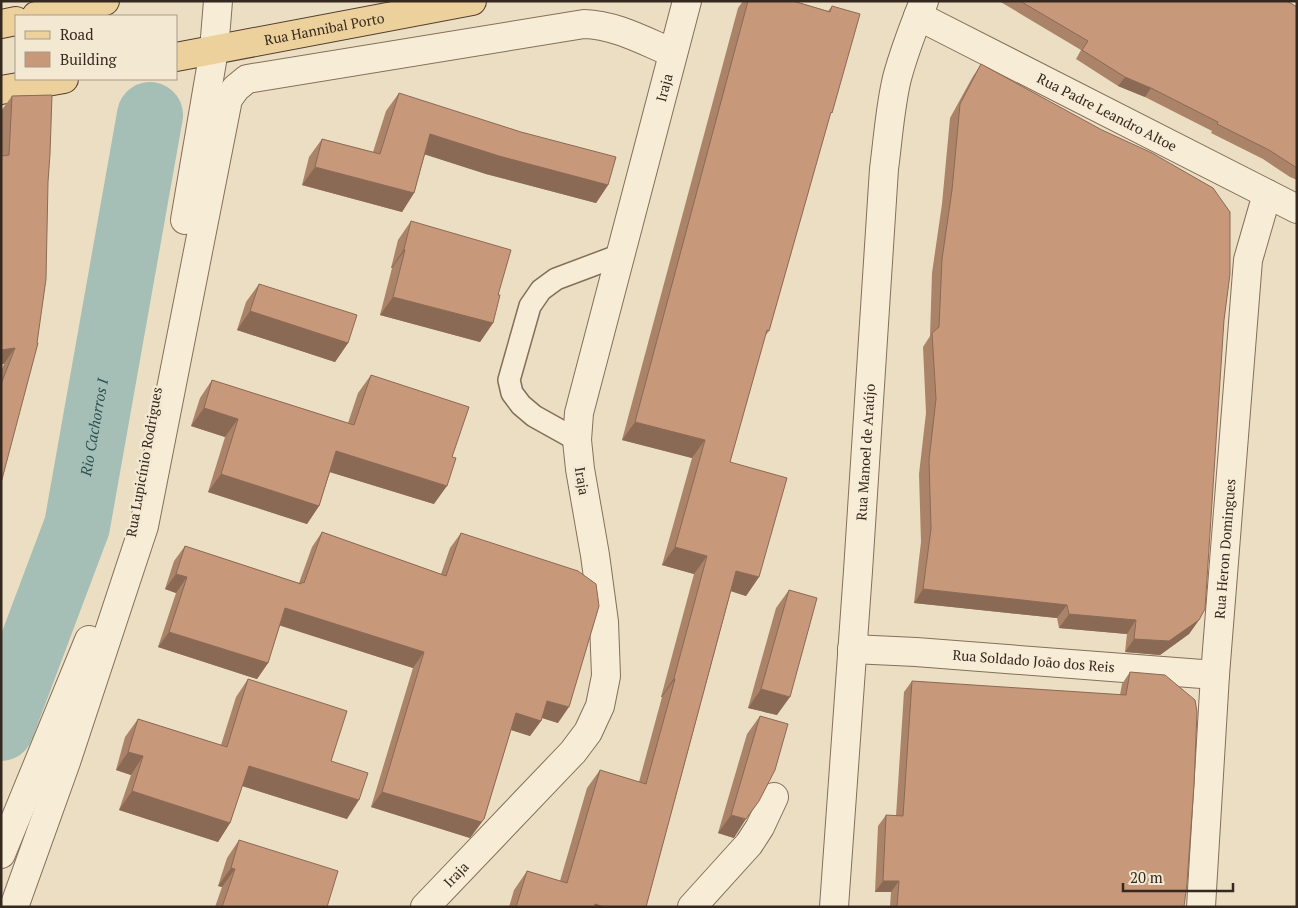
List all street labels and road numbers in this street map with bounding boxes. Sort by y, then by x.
street label: Rua Hannibal Porto [263,8,386,49]
street label: Rua Padre Leandro Altoe [1034,68,1180,155]
street label: Iraja [651,71,677,104]
street label: Rua Manoel de Araújo [851,383,879,521]
street label: Rua Lupicínio Rodrigues [121,385,166,538]
street label: Iraja [571,465,594,496]
street label: Rua Heron Domingues [1209,478,1240,620]
street label: Rua Soldado João dos Reis [952,645,1115,676]
street label: Iraja [439,857,472,891]

